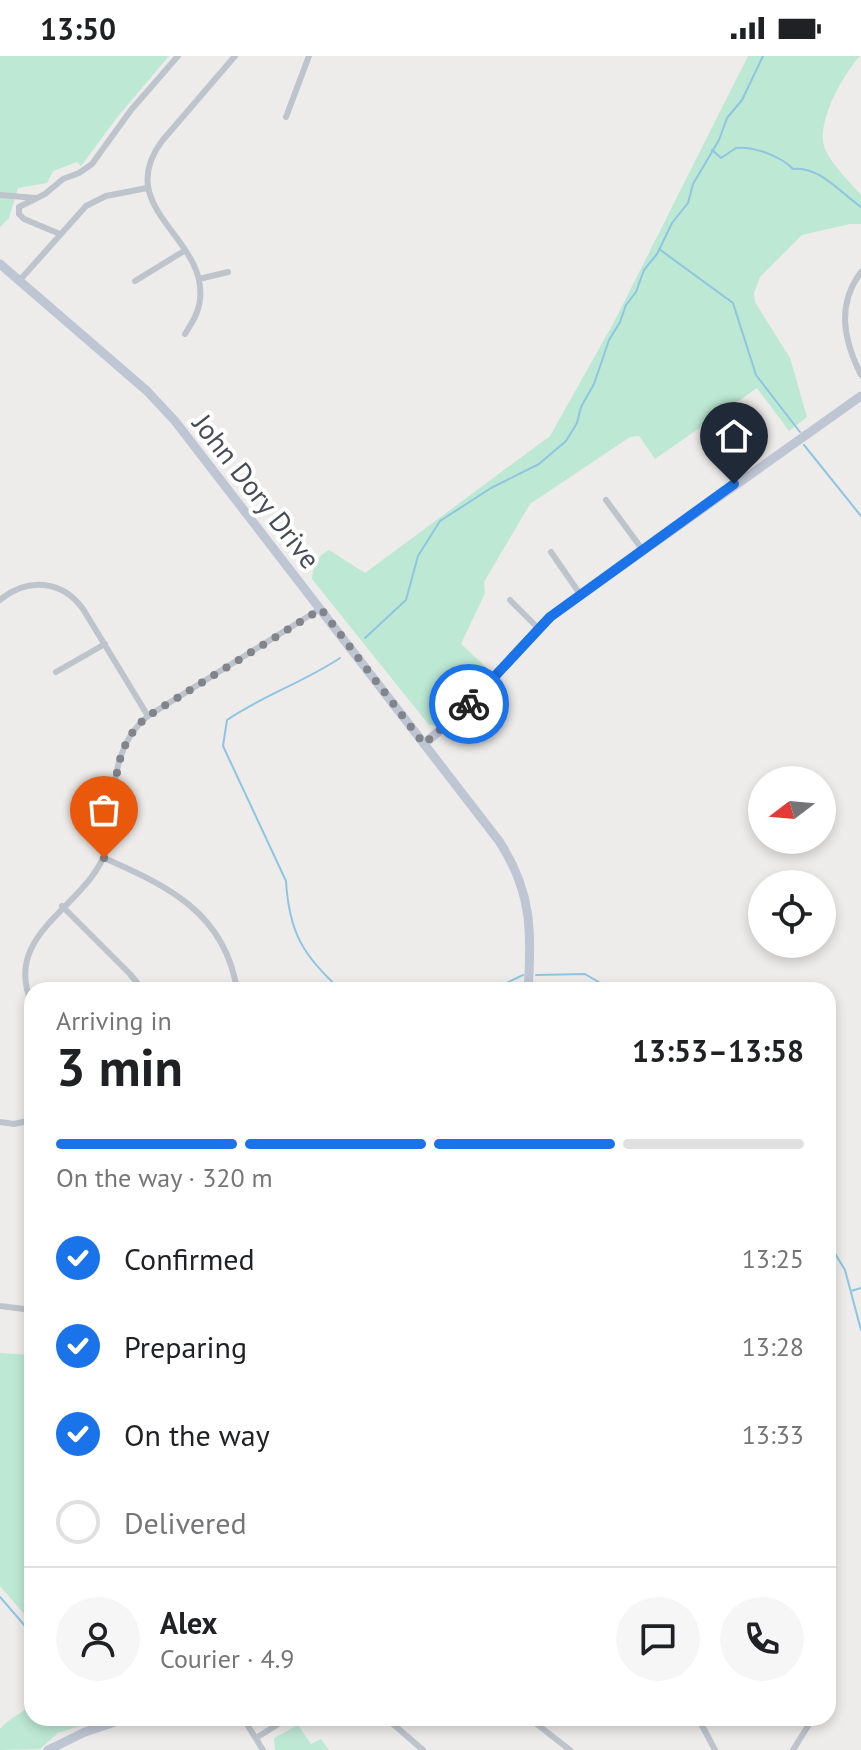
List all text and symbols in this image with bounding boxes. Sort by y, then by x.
text: 13:50 [40,9,116,48]
pin [700,402,768,484]
street label: John Dory Drive [184,405,329,576]
icon: home [712,414,756,458]
courier [429,664,509,744]
icon: bike [447,682,491,726]
north arrow [748,766,836,854]
map controls [748,766,836,958]
pin [70,776,138,858]
icon: bag [82,788,126,832]
button: locate [748,870,836,958]
text: Arriving in [56,1004,172,1037]
text: 13:53–13:58 [632,1031,804,1070]
text: 3 min [56,1033,183,1100]
text: On the way · 320 m [56,1161,273,1194]
icon: check [56,1236,100,1280]
text: Confirmed [124,1239,255,1278]
text: 13:25 [742,1242,804,1275]
icon: check [56,1324,100,1368]
text: Preparing [124,1327,247,1366]
text: 13:28 [742,1330,804,1363]
icon: check [56,1412,100,1456]
text: On the way [124,1415,270,1454]
text: 13:33 [742,1418,804,1451]
text: Delivered [124,1503,247,1542]
button: person [56,1597,140,1681]
button: chat [616,1597,700,1681]
button: phone [720,1597,804,1681]
text: Alex [160,1603,217,1642]
text: Courier · 4.9 [160,1642,294,1675]

